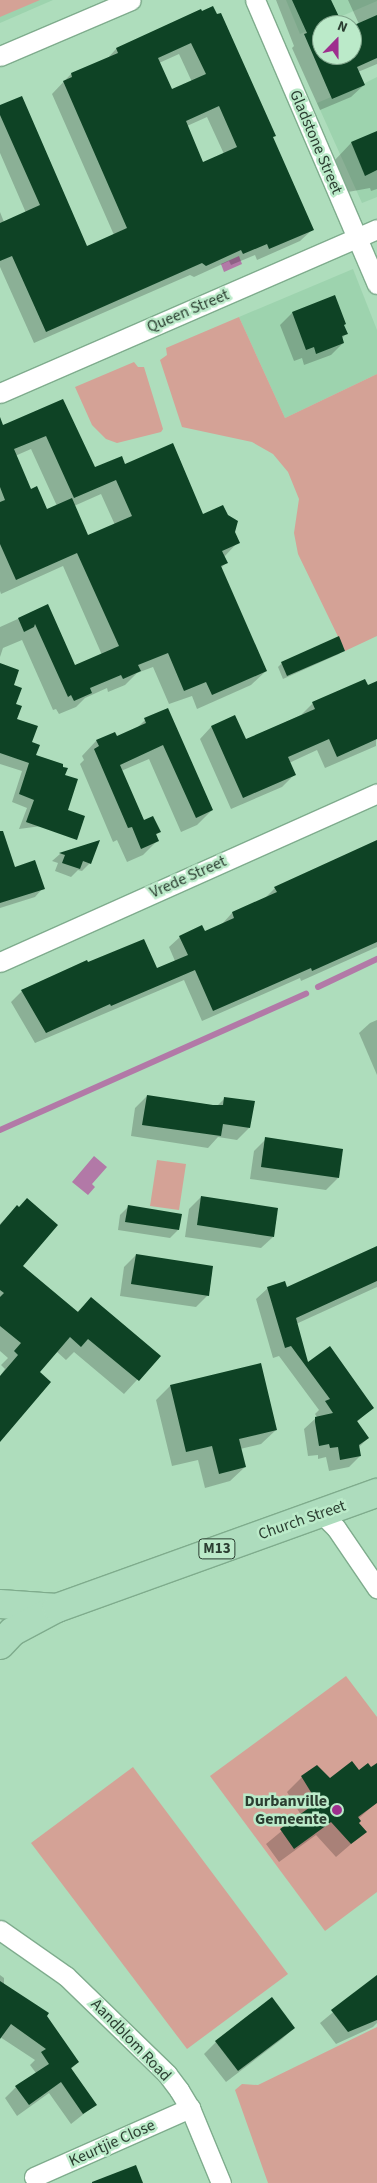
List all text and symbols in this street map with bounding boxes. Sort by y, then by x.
north arrow [312,15,362,65]
text: N [334,16,350,38]
street label: Gladstone Street [285,87,347,197]
street label: Queen Street [144,285,232,337]
street label: Vrede Street [147,852,229,902]
street label: Church Street [256,1496,348,1544]
road number: M13 [198,1536,236,1562]
place label: Durbanville Gemeente [245,1791,327,1829]
marker: Durbanville Gemeente [331,1804,343,1816]
street label: Aandblom Road [87,1995,175,2085]
street label: Keurtjie Close [66,2115,158,2171]

